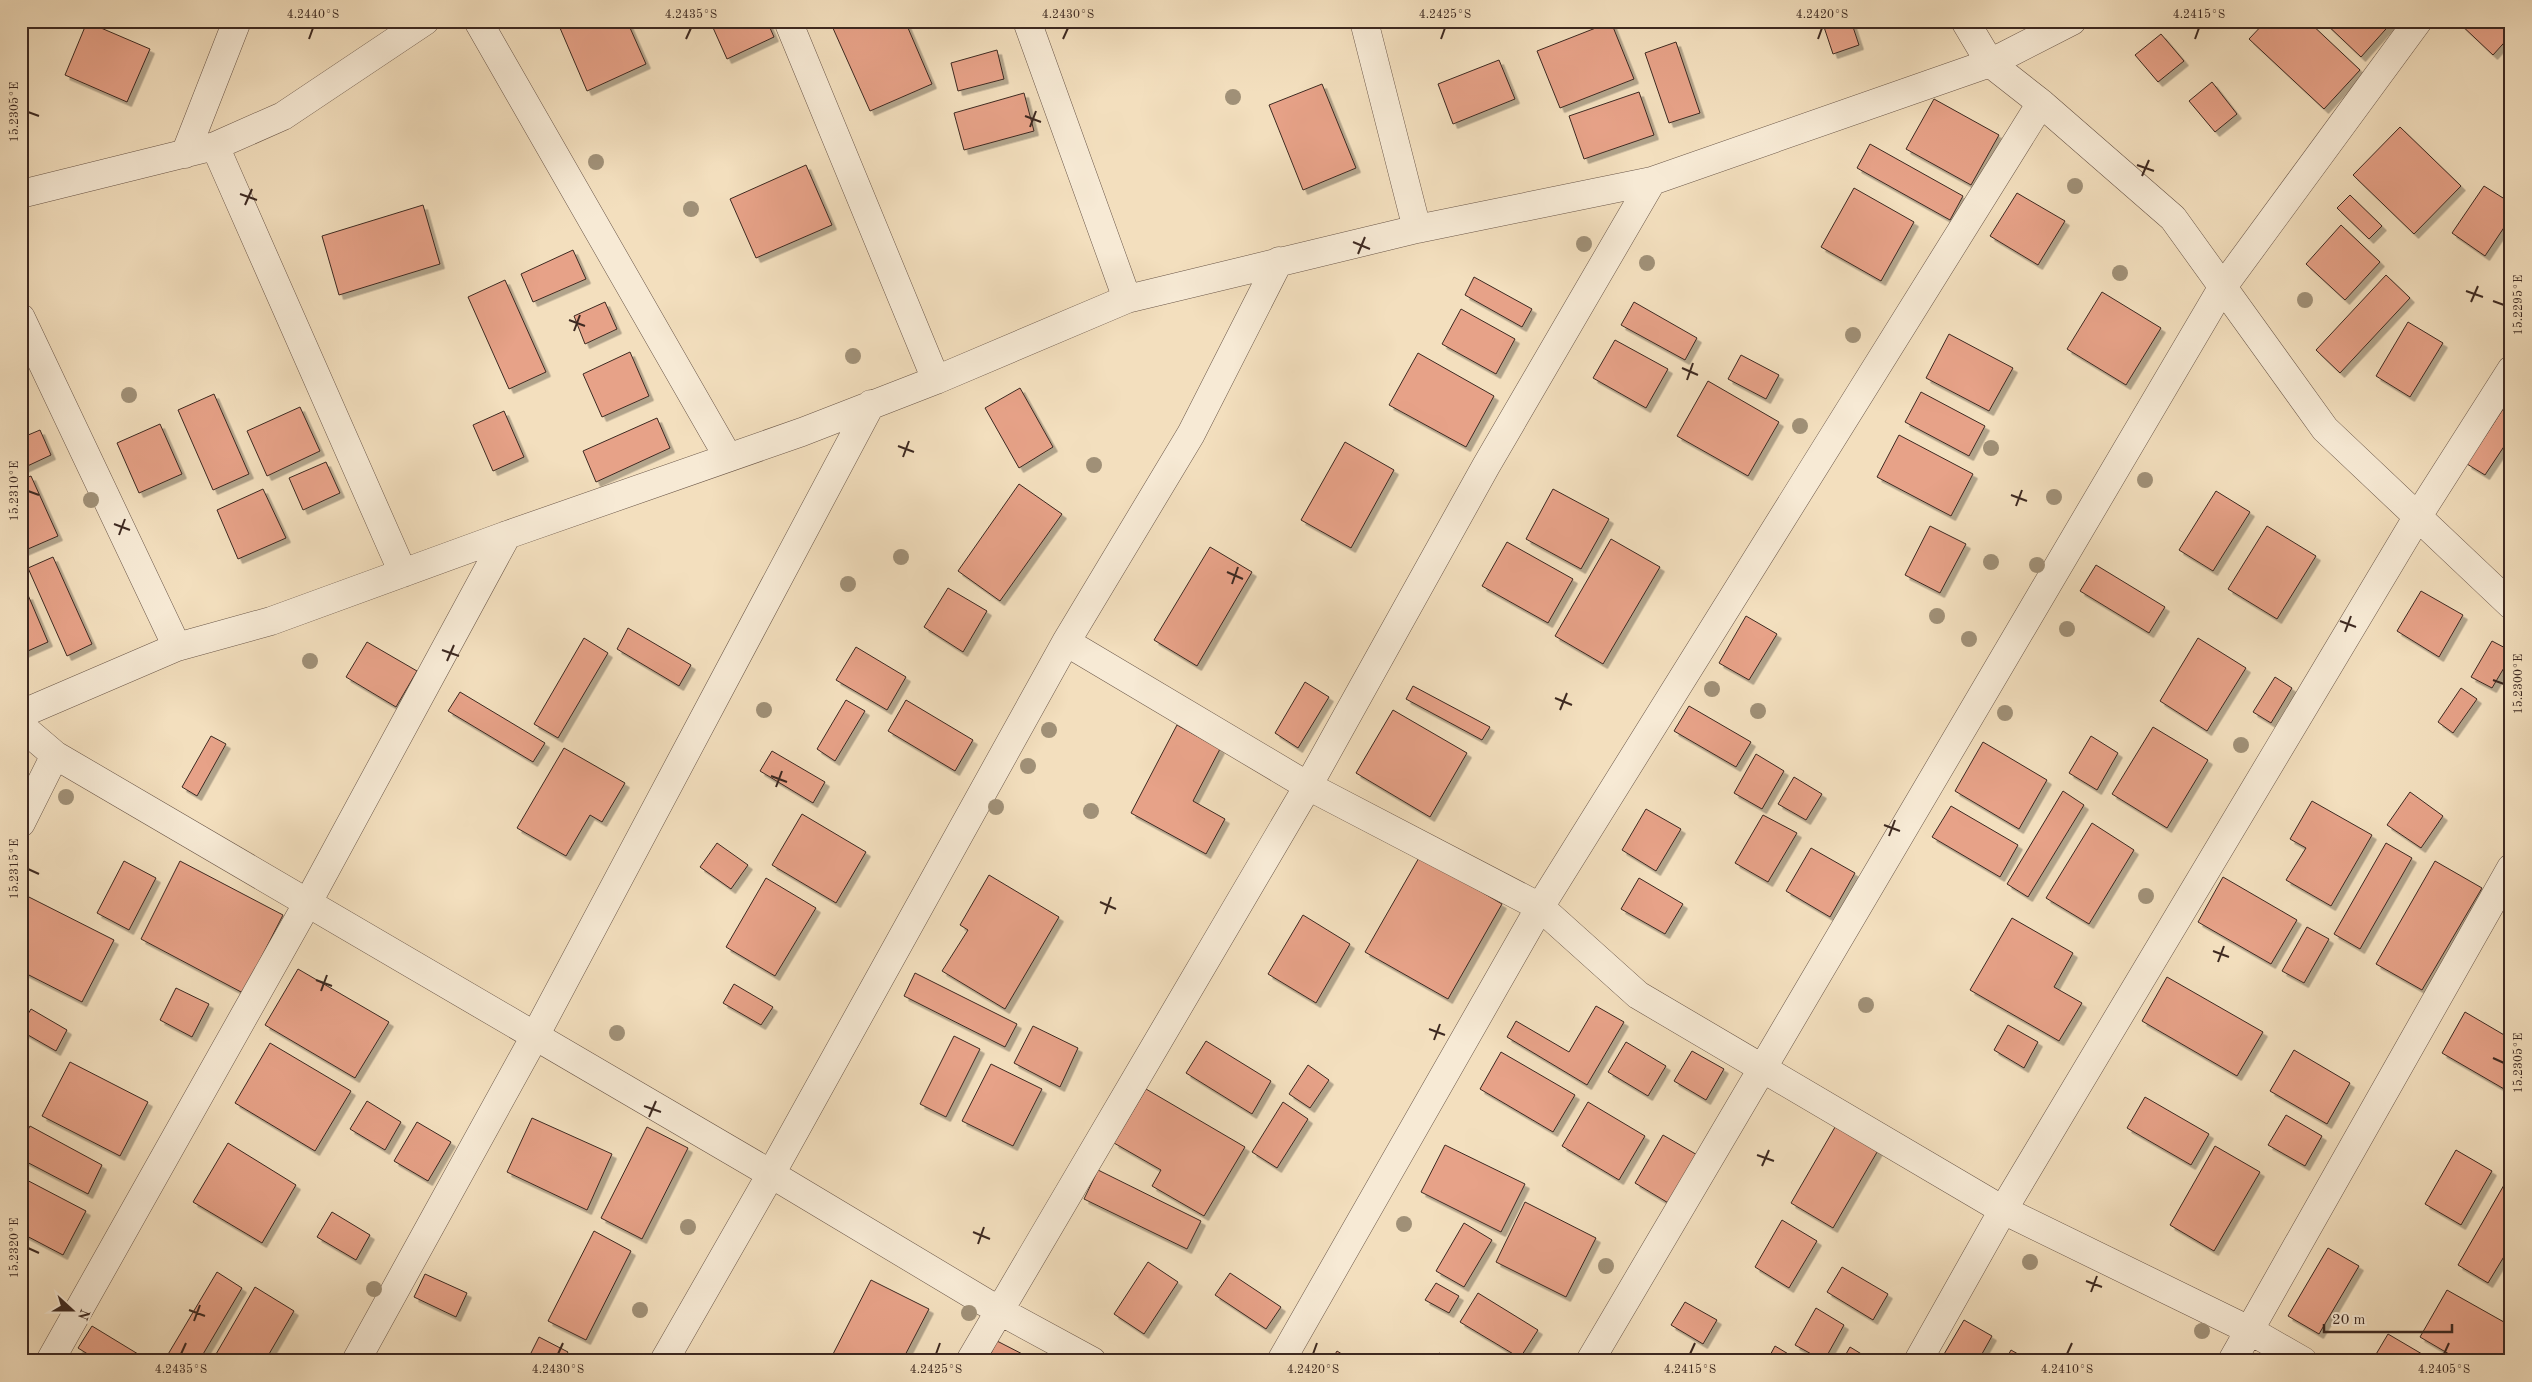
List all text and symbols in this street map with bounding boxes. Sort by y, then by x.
text: 4.2435°S [665,8,717,21]
text: 4.2425°S [1419,8,1471,21]
text: 4.2415°S [2173,8,2225,21]
text: 4.2440°S [287,9,339,21]
text: 4.2430°S [1042,9,1094,21]
text: 4.2420°S [1796,9,1848,21]
text: 15.2305°E [8,82,21,142]
text: 15.2295°E [2512,275,2525,335]
text: 15.2310°E [8,461,21,521]
text: 15.2300°E [2512,654,2525,714]
text: 15.2315°E [8,839,21,899]
text: 15.2305°E [2512,1033,2525,1093]
text: 15.2320°E [8,1218,21,1278]
north arrow [48,1284,98,1334]
scale bar [2324,1302,2452,1334]
text: N [75,1307,92,1322]
text: 20 m [2332,1313,2366,1328]
text: 4.2435°S [155,1363,207,1376]
text: 4.2425°S [910,1363,962,1376]
text: 4.2415°S [1664,1363,1716,1376]
text: 4.2405°S [2418,1363,2470,1376]
text: 4.2430°S [532,1364,584,1376]
text: 4.2420°S [1287,1364,1339,1376]
text: 4.2410°S [2041,1364,2093,1376]

